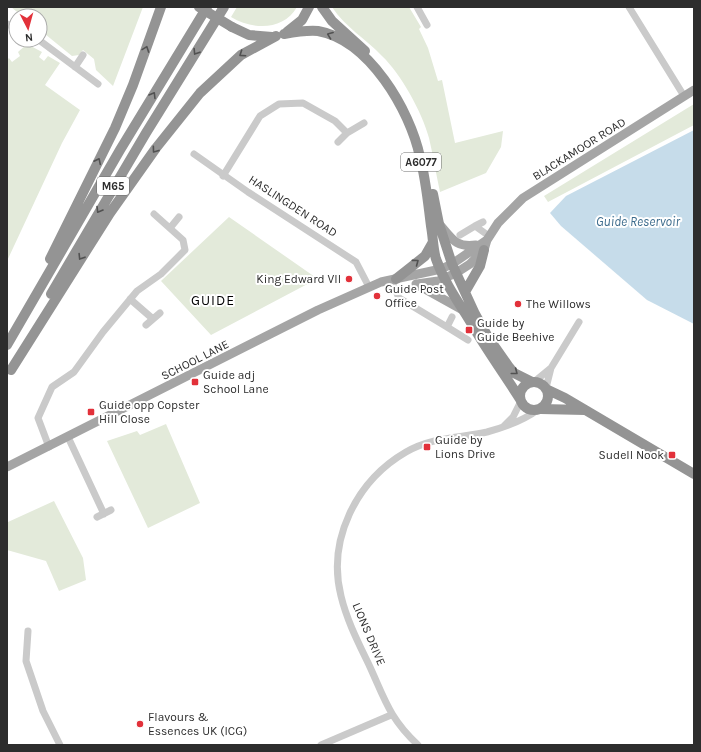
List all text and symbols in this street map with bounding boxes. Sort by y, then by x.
north arrow [8,8,48,48]
text: N [24,31,34,44]
one-way arrow [327,32,334,40]
one-way arrow [141,45,149,52]
one-way arrow [193,48,201,55]
one-way arrow [239,49,246,57]
one-way arrow [149,92,156,99]
street label: BLACKAMOOR ROAD [530,115,628,183]
one-way arrow [152,146,159,153]
road number: A6077 [401,153,441,171]
one-way arrow [93,158,101,165]
street label: HASLINGDEN ROAD [246,172,340,240]
road number: M65 [97,177,129,195]
one-way arrow [96,206,103,213]
water label: Guide Reservoir [596,214,681,229]
one-way arrow [79,253,86,260]
one-way arrow [412,260,419,267]
place label: King Edward VII [256,272,341,286]
marker: King Edward VII [344,274,354,284]
place label: Guide Post Office [385,282,444,310]
marker: Guide Post Office [372,291,382,301]
district label: GUIDE [191,292,235,309]
place label: The Willows [526,297,591,311]
marker: The Willows [513,299,523,309]
place label: Guide by Guide Beehive [477,316,555,344]
marker: Guide by Guide Beehive [464,325,474,335]
street label: SCHOOL LANE [159,337,231,383]
one-way arrow [510,367,517,374]
place label: Guide adj School Lane [203,368,269,396]
marker: Guide adj School Lane [190,377,200,387]
place label: Guide opp Copster Hill Close [99,398,200,426]
marker: Guide opp Copster Hill Close [86,407,96,417]
place label: Guide by Lions Drive [435,433,495,461]
marker: Guide by Lions Drive [422,442,432,452]
place label: Sudell Nook [599,448,664,462]
marker: Sudell Nook [667,450,677,460]
street label: LIONS DRIVE [349,600,389,668]
place label: Flavours & Essences UK (ICG) [148,710,247,738]
marker: Flavours & Essences UK (ICG) [135,719,145,729]

